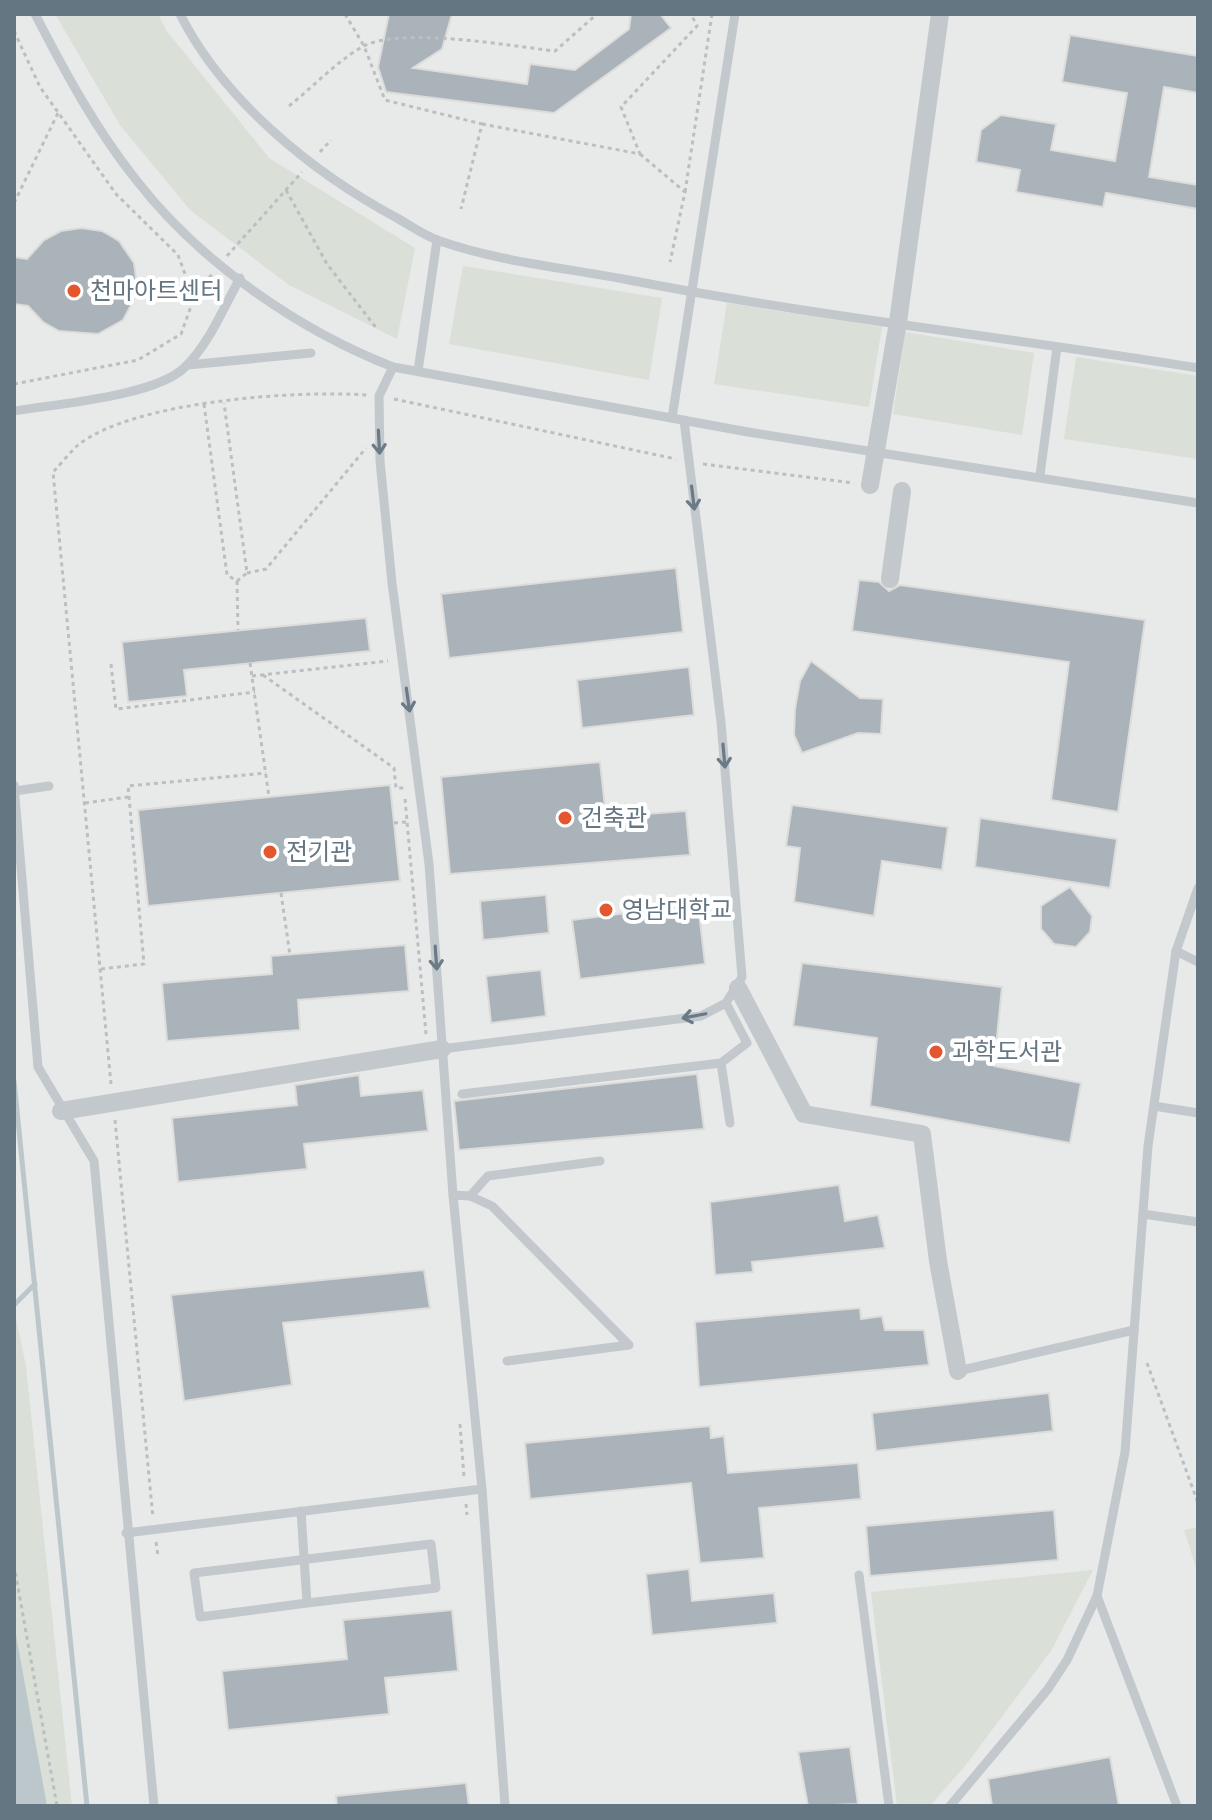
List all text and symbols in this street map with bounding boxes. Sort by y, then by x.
place label: 천마아트센터 [90,276,222,305]
marker: 천마아트센터 [65,282,83,300]
one-way arrow [372,428,387,455]
one-way arrow [686,484,701,511]
one-way arrow [400,686,415,713]
one-way arrow [717,742,732,769]
place label: 건축관 [581,803,647,832]
marker: 건축관 [556,809,574,827]
place label: 전기관 [286,837,352,866]
marker: 전기관 [261,843,279,861]
place label: 영남대학교 [622,895,732,924]
marker: 영남대학교 [597,901,615,919]
one-way arrow [429,944,444,971]
one-way arrow [682,1009,708,1024]
place label: 과학도서관 [952,1037,1062,1066]
marker: 과학도서관 [927,1043,945,1061]

